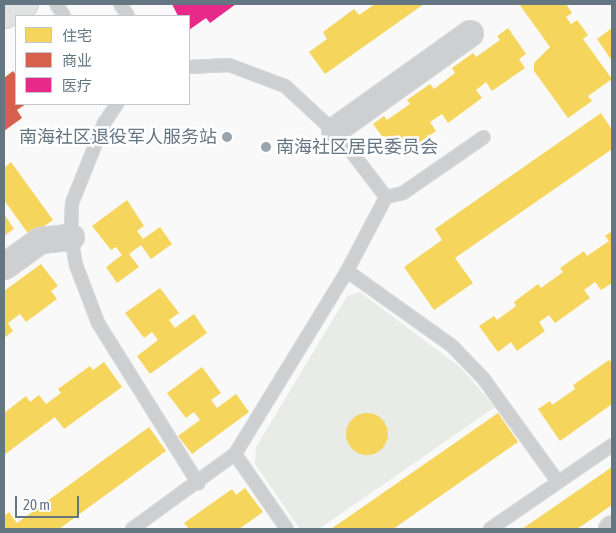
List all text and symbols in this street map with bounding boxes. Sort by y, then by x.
legend [15,15,190,105]
text: 住宅 [62,27,92,44]
text: 商业 [62,52,92,69]
text: 医疗 [62,77,92,94]
place label: 南海社区退役军人服务站 [19,126,217,148]
marker: 南海社区退役军人服务站 [221,131,233,143]
place label: 南海社区居民委员会 [276,136,438,158]
marker: 南海社区居民委员会 [260,141,272,153]
scale bar [18,486,81,518]
text: 20 m [23,496,50,513]

